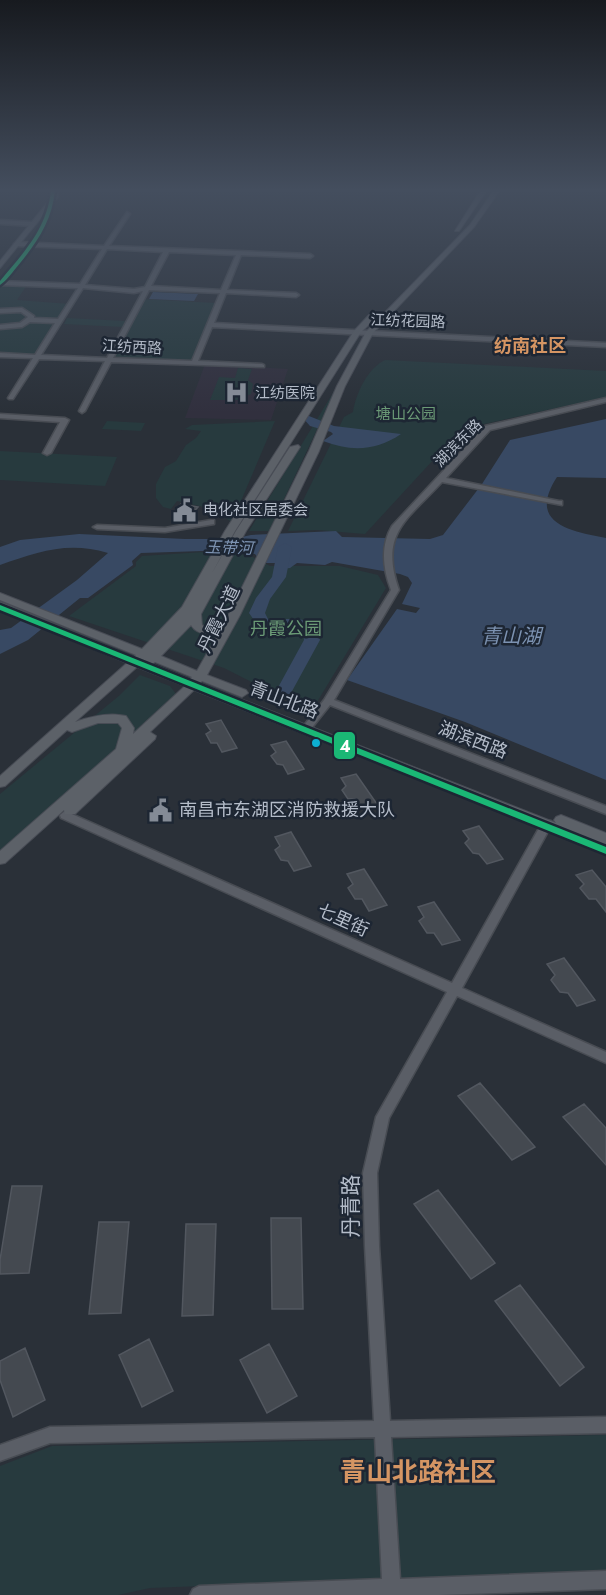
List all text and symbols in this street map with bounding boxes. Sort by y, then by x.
street label: 江纺花园路 [370,309,446,333]
district label: 纺南社区 [494,333,566,359]
street label: 江纺西路 [101,334,163,360]
hospital icon: 江纺医院 [224,380,250,406]
place label: 江纺医院 [255,382,315,404]
park label: 塘山公园 [376,403,436,425]
street label: 湖滨东路 [429,414,487,472]
public building icon: 电化社区居委会 [172,497,198,523]
place label: 电化社区居委会 [203,499,308,521]
water label: 玉带河 [205,535,256,560]
street label: 丹霞大道 [192,581,246,657]
park label: 丹霞公园 [250,616,322,642]
water label: 青山湖 [481,622,544,651]
street label: 青山北路 [246,675,322,725]
street label: 湖滨西路 [435,715,511,765]
line badge: 4 [333,731,356,760]
text: 4 [339,735,351,758]
unlabelled marker [310,737,322,749]
public building icon: 南昌市东湖区消防救援大队 [148,797,174,823]
place label: 南昌市东湖区消防救援大队 [179,797,395,823]
street label: 七里街 [313,897,373,943]
street label: 丹青路 [336,1175,366,1238]
district label: 青山北路社区 [340,1453,496,1491]

